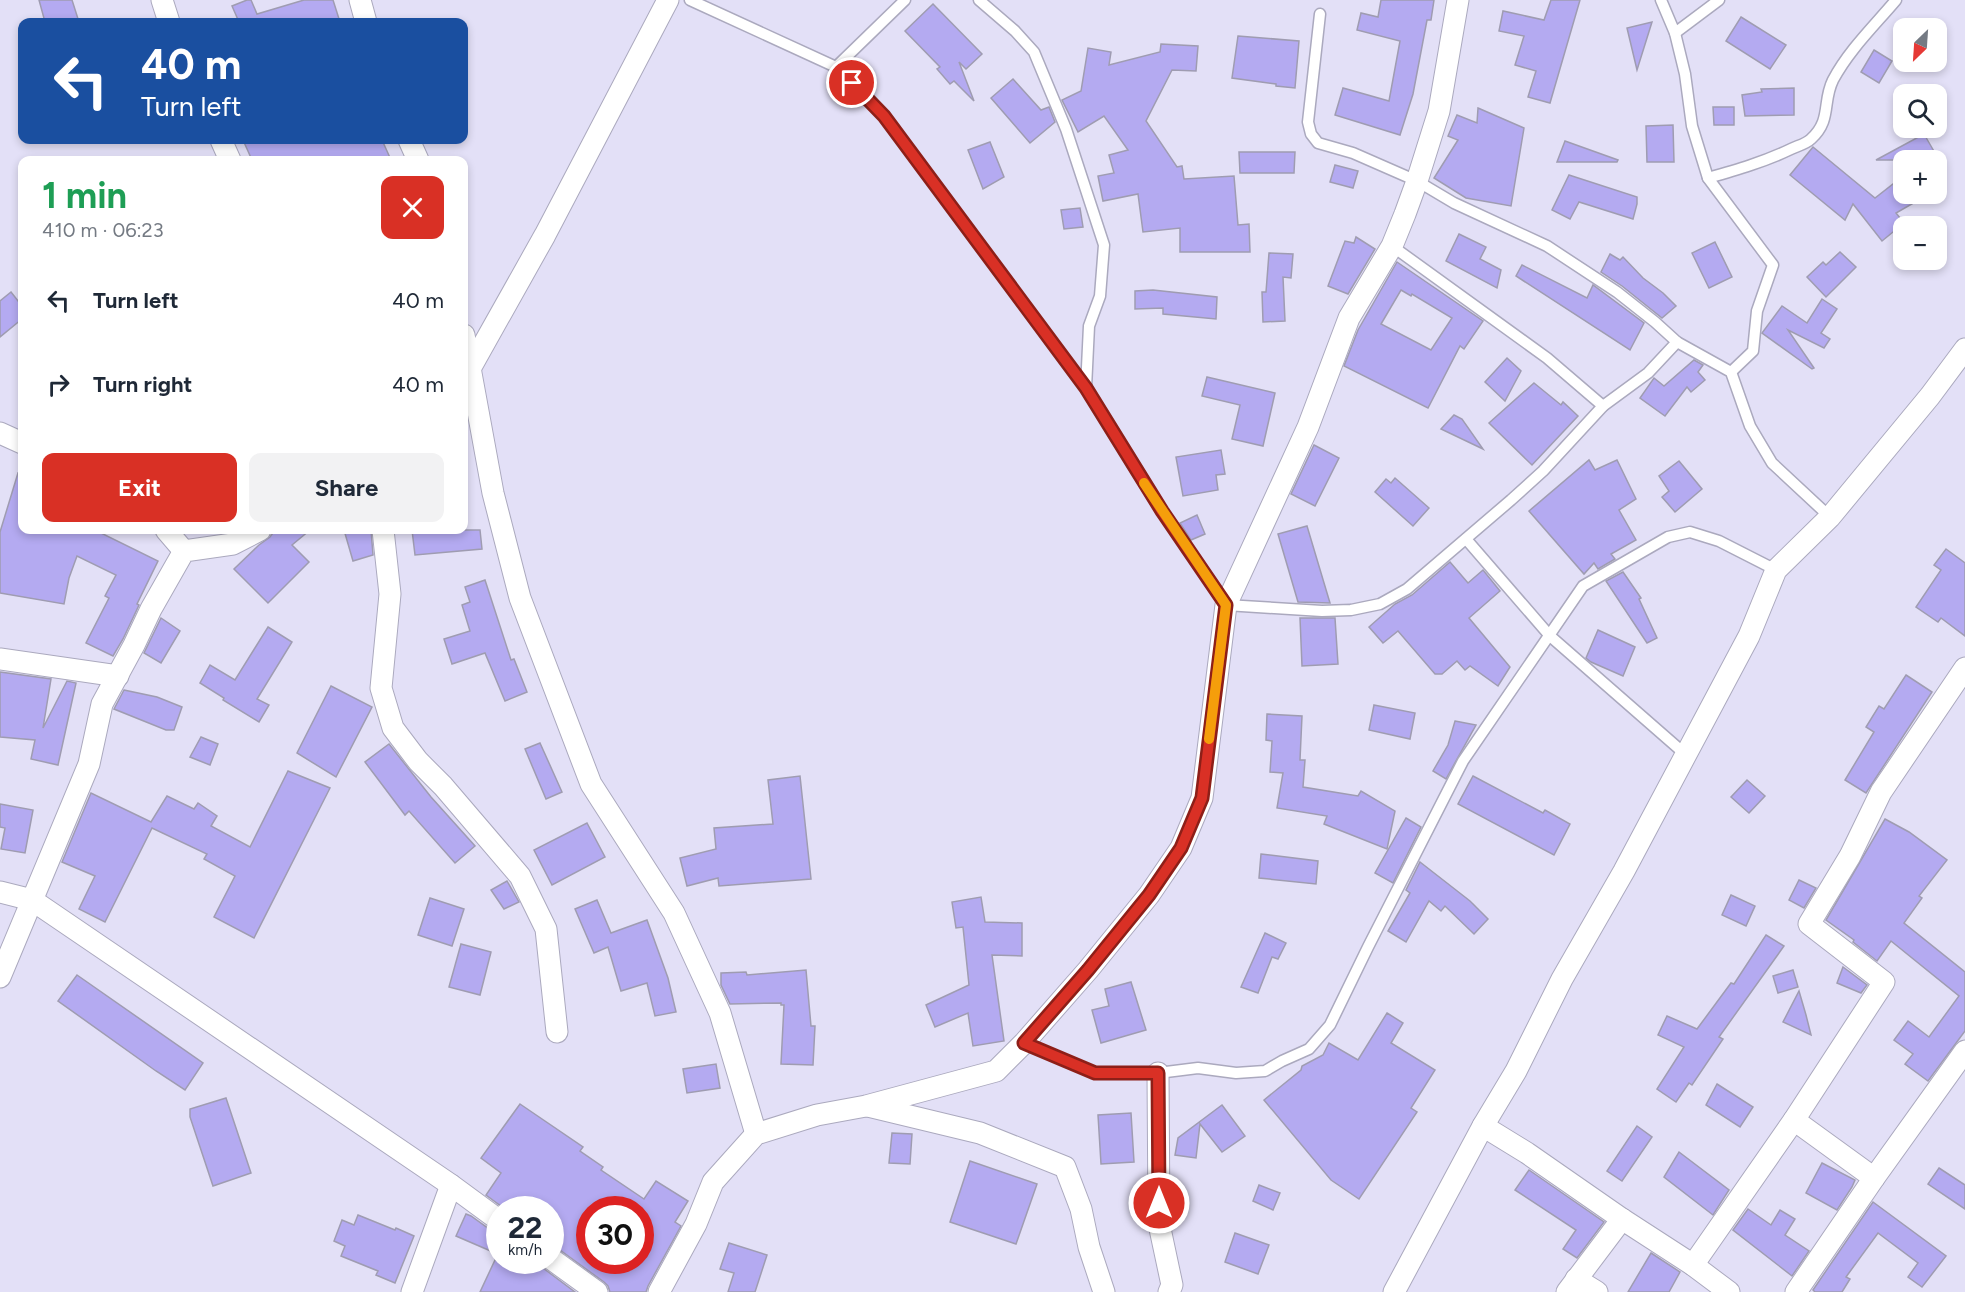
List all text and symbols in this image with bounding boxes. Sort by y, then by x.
north arrow [1893,18,1947,72]
map controls [1893,18,1947,270]
text: 40 m [141,39,241,90]
icon: left [42,42,120,120]
pin [826,57,877,108]
icon: arrive [835,66,868,99]
button: search [1893,84,1947,138]
text: Turn left [141,90,241,123]
button: + [1893,150,1947,204]
text: 1 min [42,174,127,217]
button: close [381,176,444,239]
button: − [1893,216,1947,270]
text: 410 m · 06:23 [42,218,164,242]
icon: left [42,284,75,317]
text: Turn left [93,287,179,314]
text: 40 m [392,287,444,314]
icon: right [42,368,75,401]
text: Turn right [93,371,192,398]
text: 40 m [392,371,444,398]
button: Exit [42,453,237,522]
button: Share [249,453,444,522]
position arrow [1127,1171,1191,1235]
speed limit sign: 30 [576,1196,654,1274]
text: 22 [508,1209,542,1246]
text: km/h [508,1241,542,1259]

